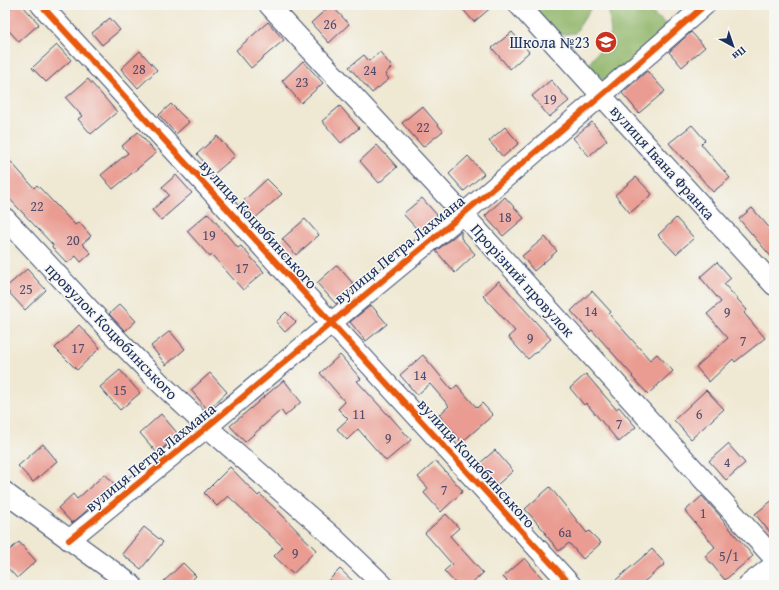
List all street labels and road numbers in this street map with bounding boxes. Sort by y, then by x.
street label: вулиця Івана Франка [605,99,722,225]
street label: вулиця Коцюбинського [194,154,324,294]
street label: вулиця Петра Лахмана [328,188,470,309]
street label: Прорізний провулок [465,218,581,343]
street label: провулок Коцюбинського [40,257,184,405]
street label: вулиця Коцюбинського [412,393,542,533]
street label: вулиця Петра Лахмана [79,396,221,517]

